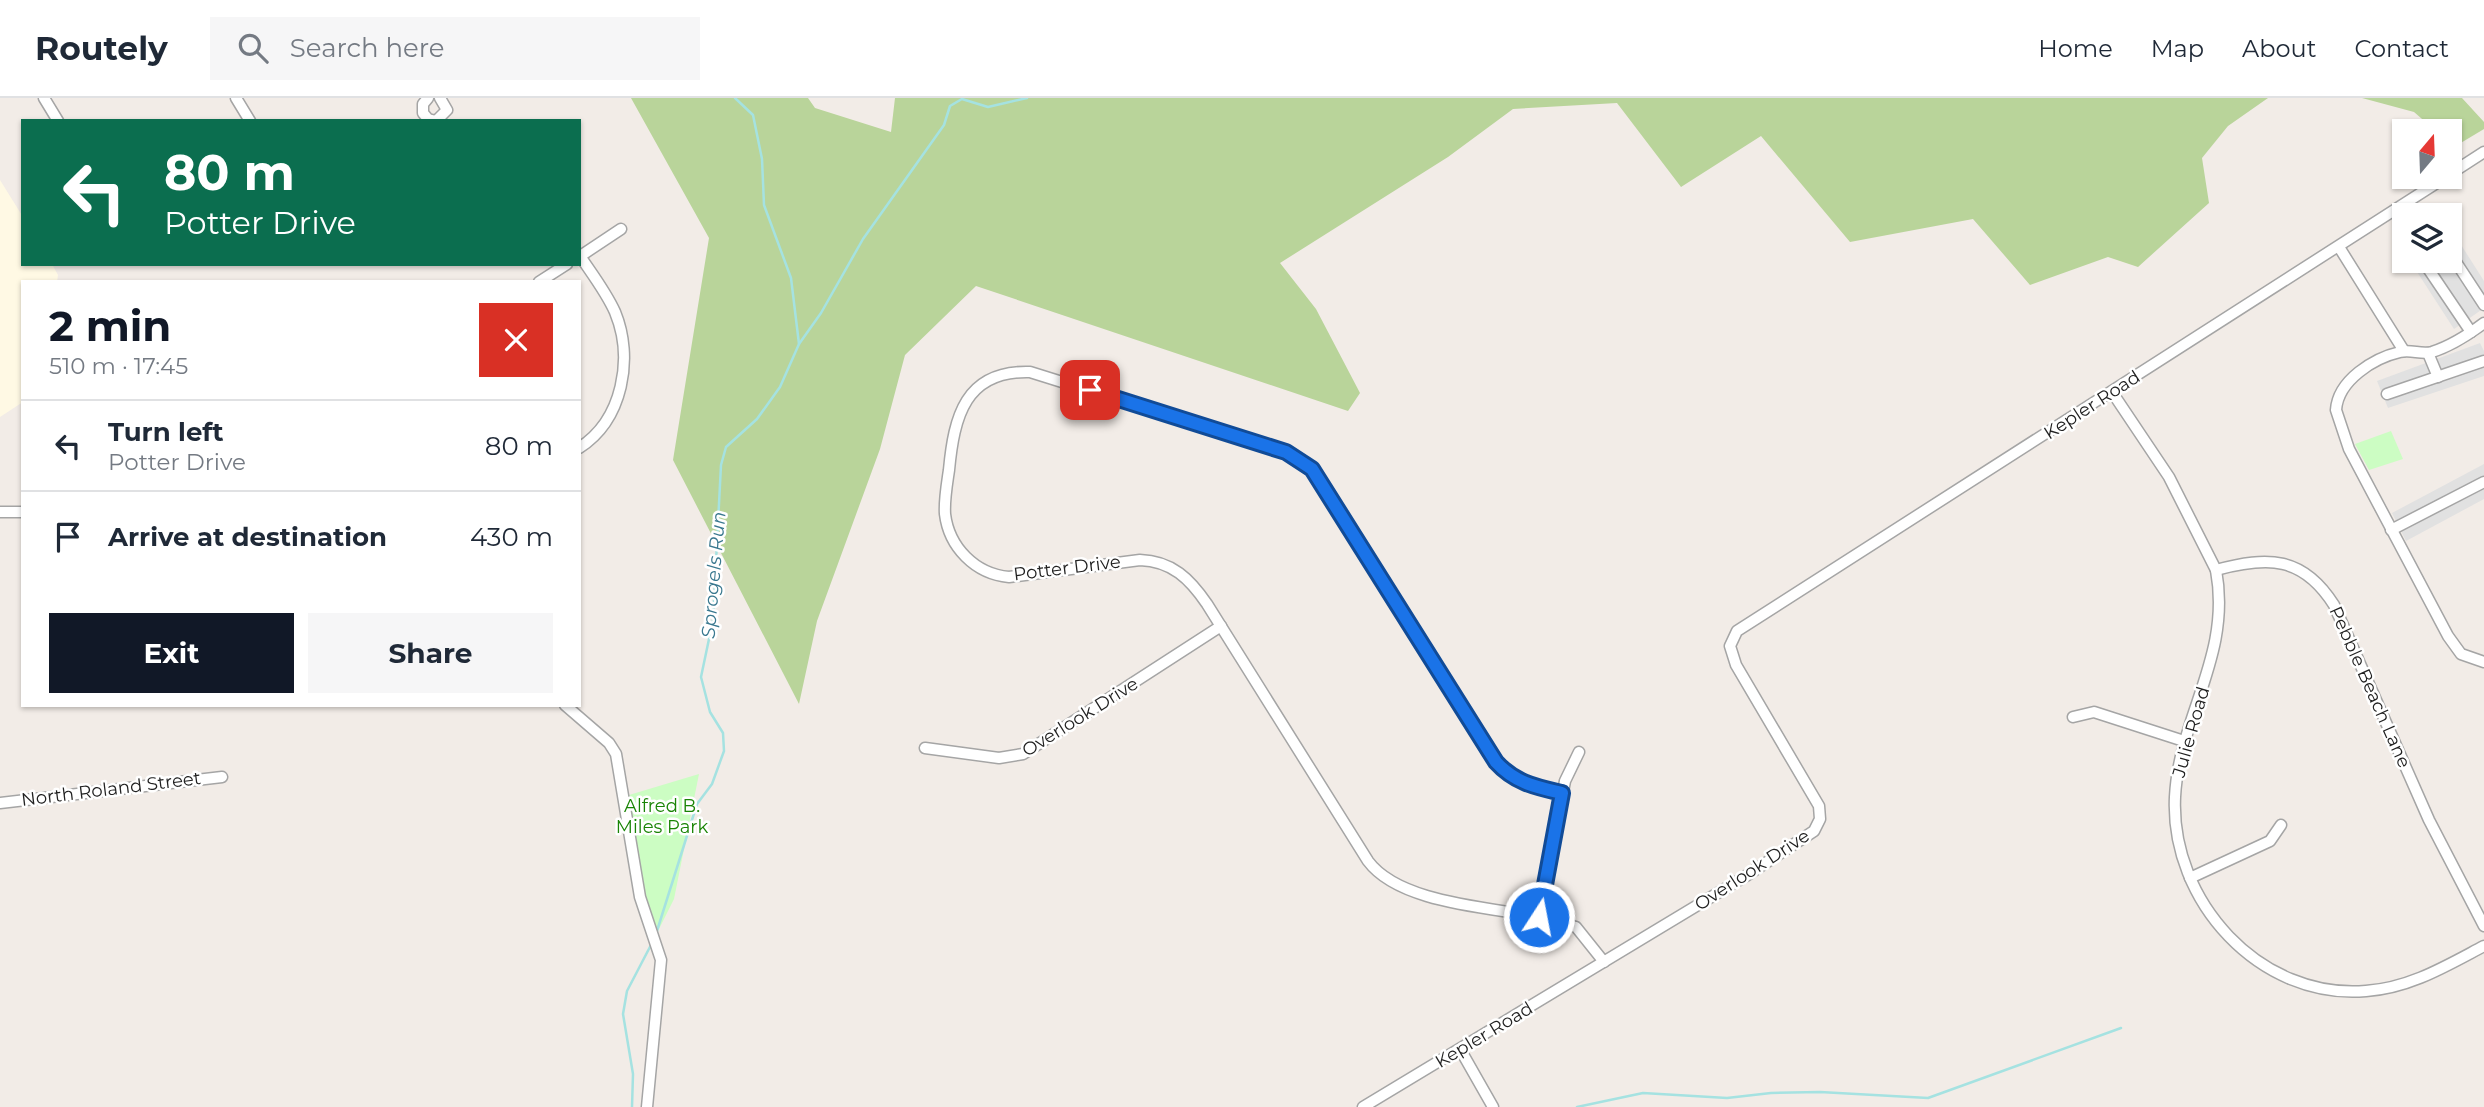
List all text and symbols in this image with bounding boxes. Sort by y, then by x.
search box [210,17,700,80]
text: Routely [35,28,168,68]
icon: search [234,29,272,67]
text: Search here [290,32,445,64]
text: Home [2038,34,2113,63]
text: Map [2151,34,2204,63]
text: About [2242,34,2316,63]
text: Contact [2354,34,2449,63]
north arrow [2392,119,2462,189]
map controls [2392,119,2462,273]
text: 80 m [164,143,295,202]
icon: left [49,147,140,238]
text: Potter Drive [164,203,356,242]
button: layers [2392,203,2462,273]
text: 2 min [49,300,171,352]
button: close [479,303,553,377]
text: 510 m · 17:45 [49,352,188,380]
pin [1060,360,1120,420]
street label: Kepler Road [2040,366,2144,444]
icon: arrive [1071,371,1109,409]
text: Turn left [108,416,224,448]
icon: left [49,427,87,465]
text: 80 m [485,430,553,462]
text: Potter Drive [108,448,246,476]
water label: Sprogels Run [697,511,730,639]
icon: arrive [49,518,87,556]
text: Arrive at destination [108,521,387,553]
text: 430 m [470,521,553,553]
street label: Potter Drive [1012,550,1122,585]
street label: Pebble Beach Lane [2324,603,2416,771]
button: Exit [49,613,294,693]
button: Share [308,613,553,693]
street label: Overlook Drive [1018,672,1142,761]
street label: Julie Road [2167,684,2214,781]
street label: North Roland Street [20,767,202,811]
park label: Alfred B. Miles Park [616,795,708,838]
street label: Overlook Drive [1690,825,1814,915]
position arrow [1502,880,1576,954]
street label: Kepler Road [1431,997,1537,1073]

